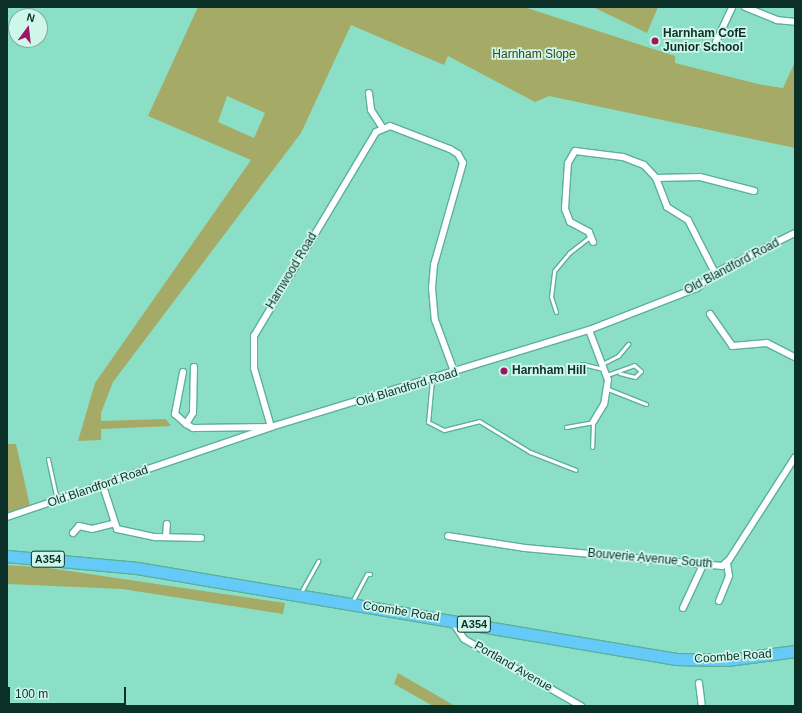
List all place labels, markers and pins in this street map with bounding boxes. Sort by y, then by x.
place label: Harnham CofE Junior School [663,27,746,55]
marker: Harnham CofE Junior School [650,36,660,46]
place label: Harnham Hill [512,364,586,378]
marker: Harnham Hill [499,366,509,376]

